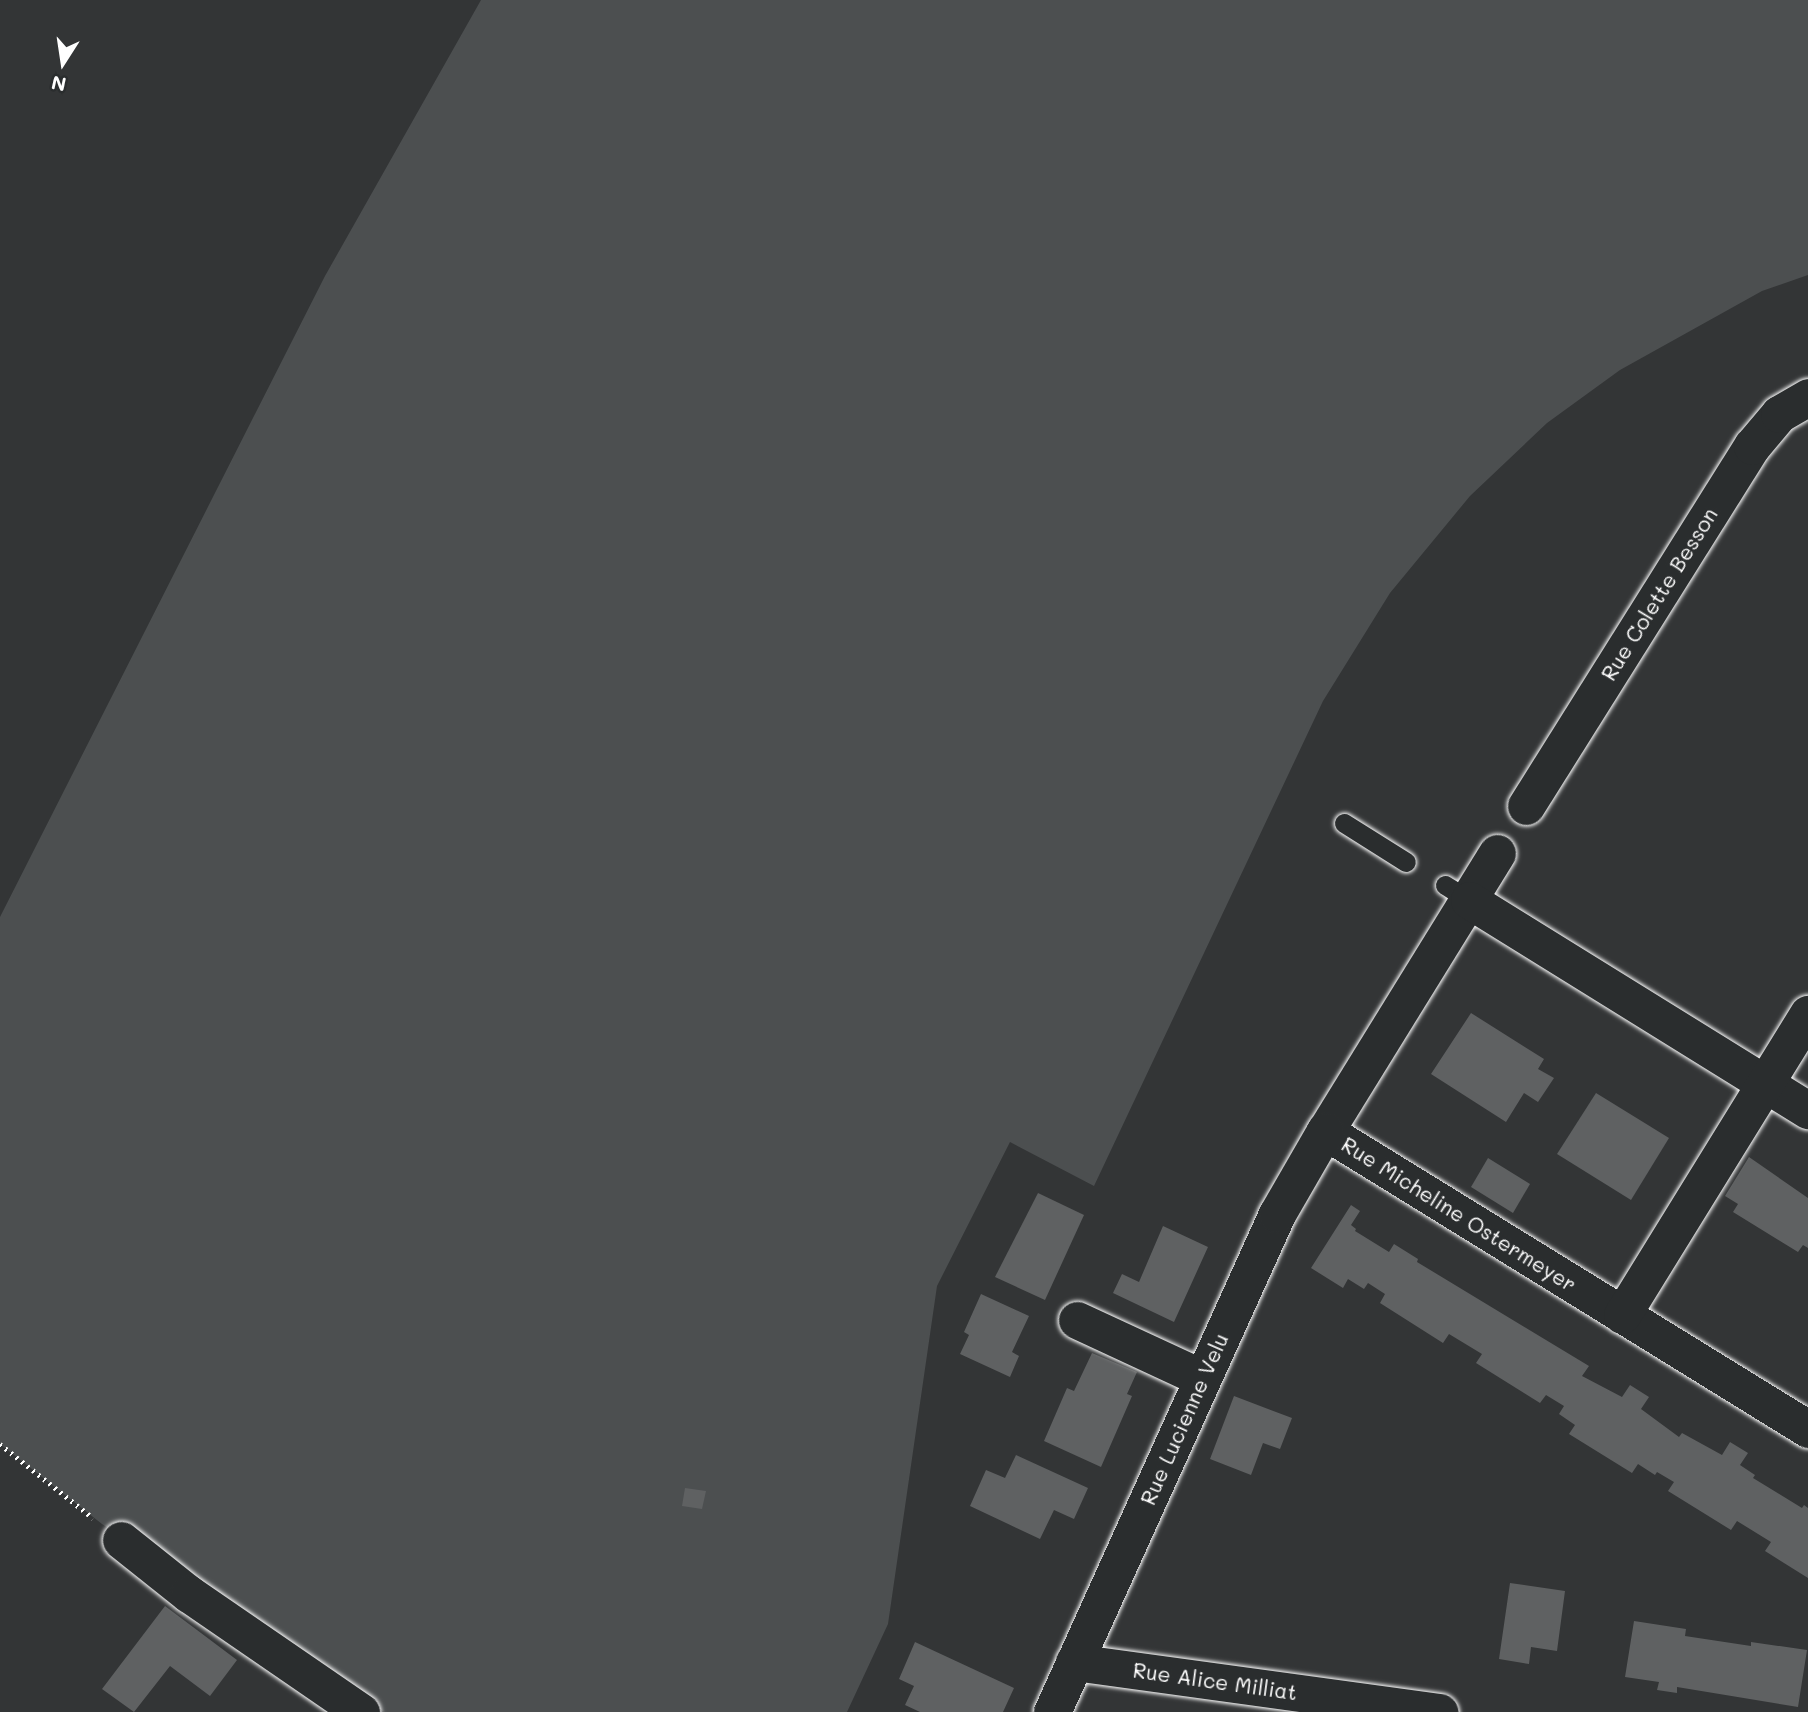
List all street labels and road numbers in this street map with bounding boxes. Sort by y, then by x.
street label: Rue Colette Besson [1596,503,1722,685]
street label: Rue Micheline Ostermeyer [1337,1131,1581,1297]
street label: Rue Lucienne Velu [1135,1329,1233,1509]
street label: Rue Alice Milliat [1131,1657,1299,1705]

